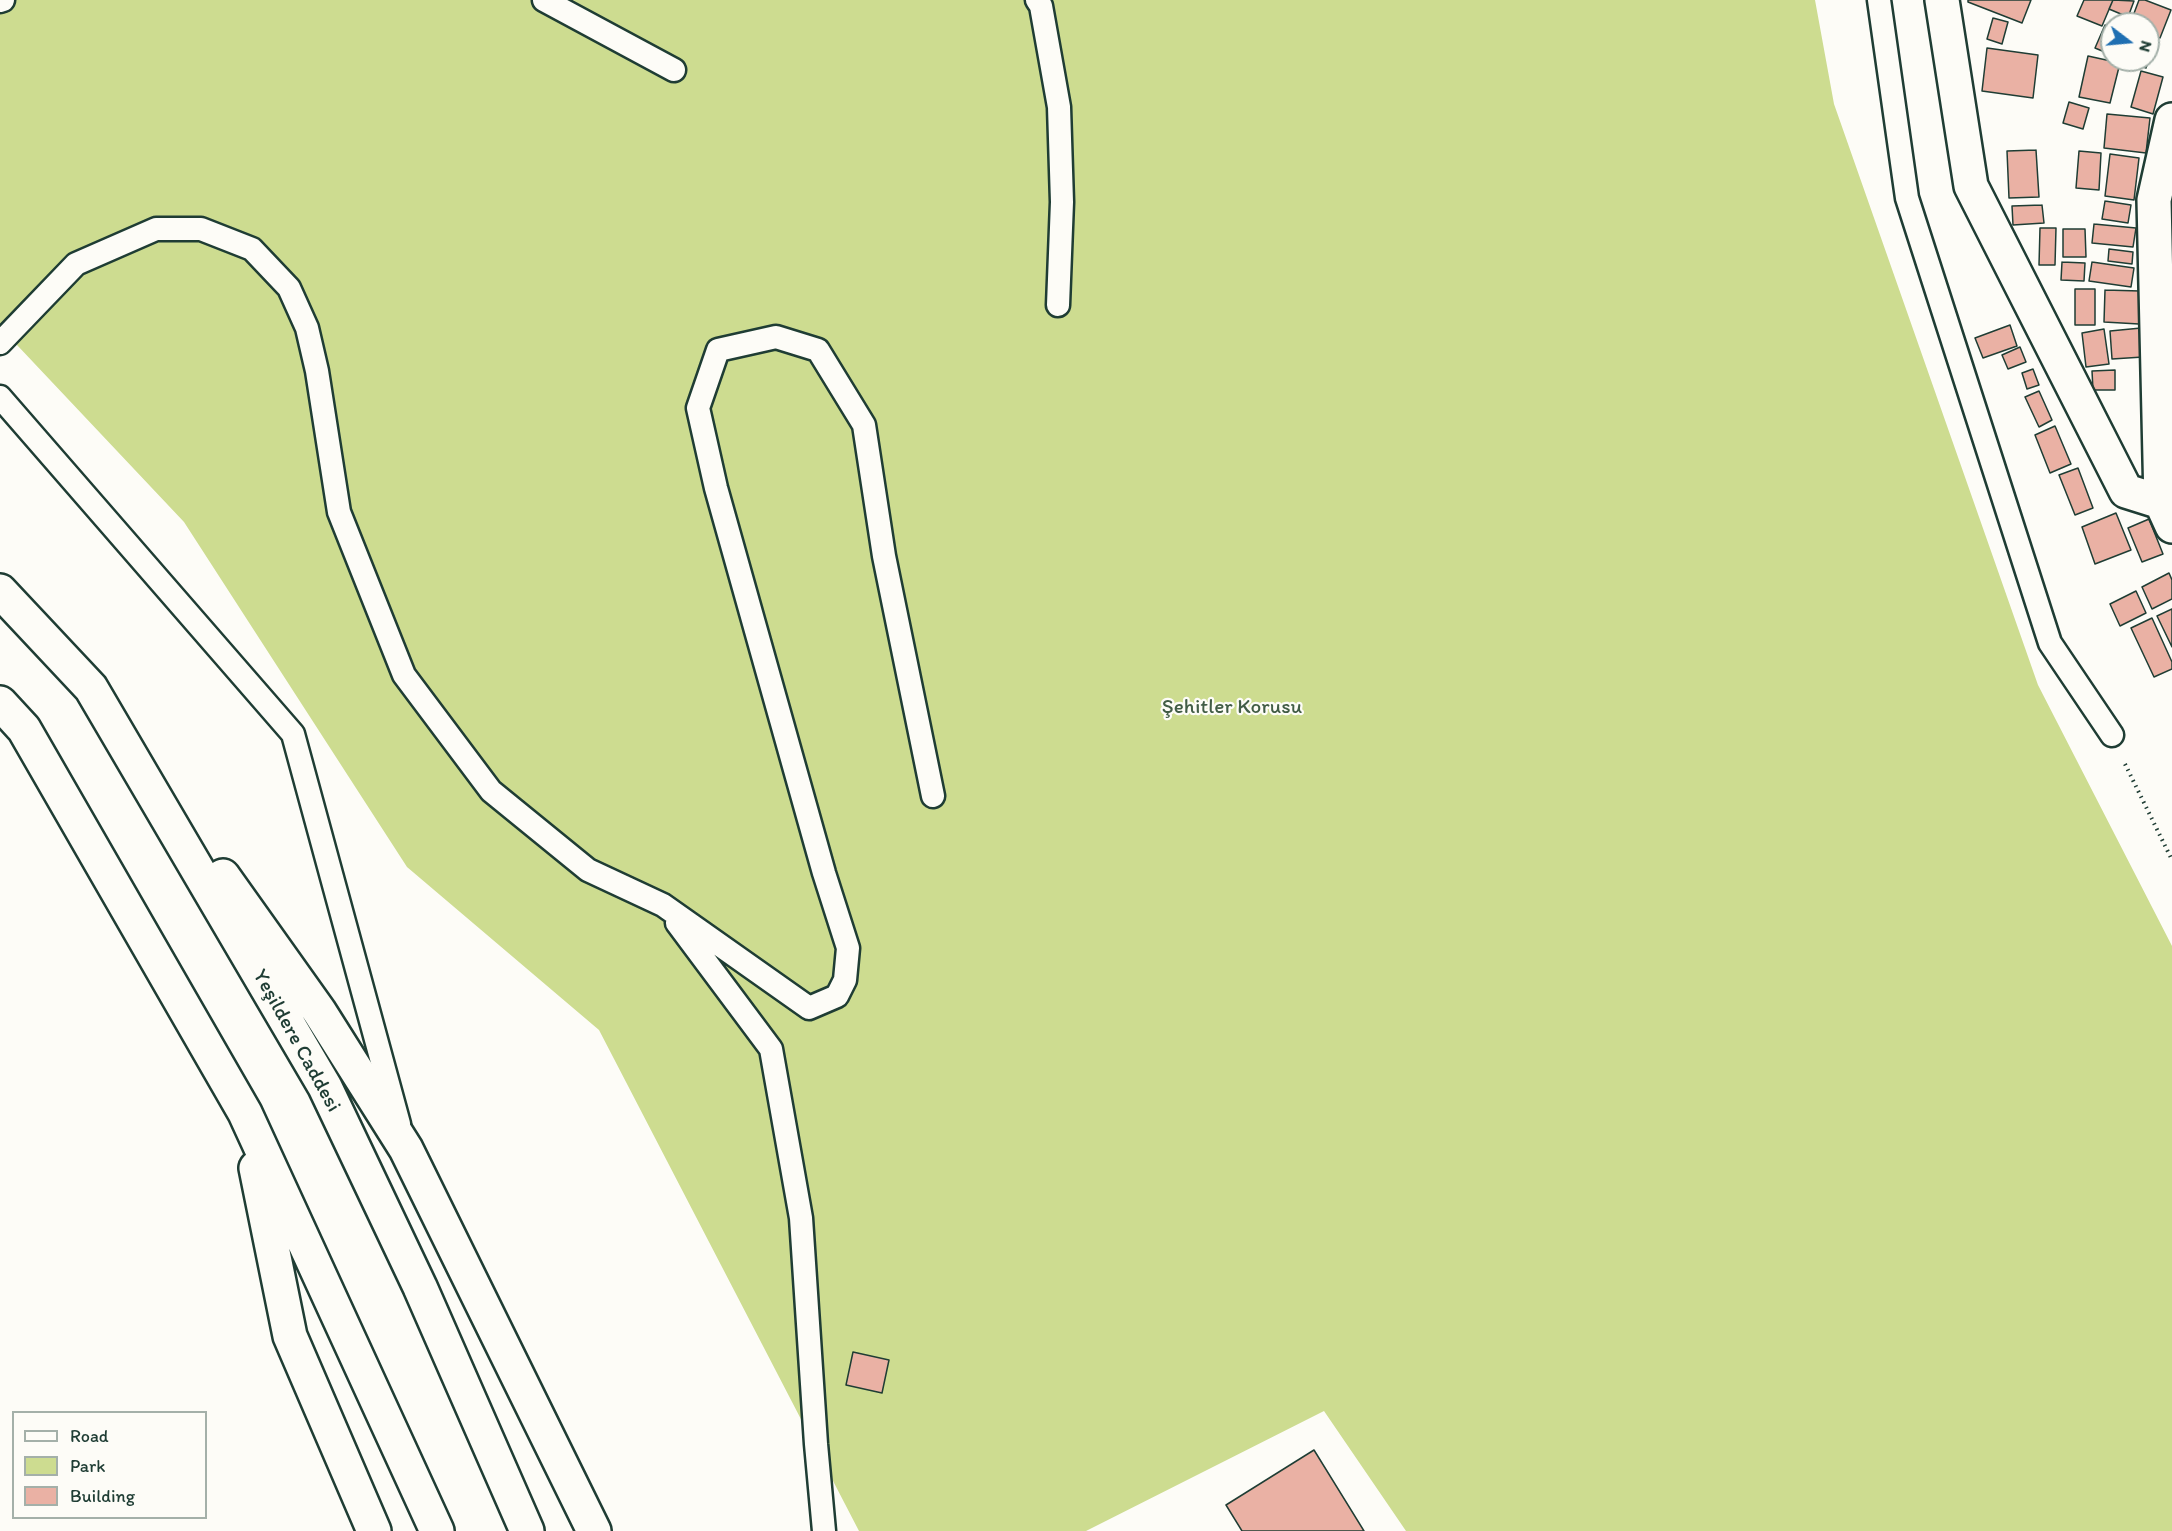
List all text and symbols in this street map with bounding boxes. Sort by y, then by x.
north arrow [2100,12,2160,72]
text: N [2135,39,2156,54]
park label: Şehitler Korusu [1162,695,1302,721]
street label: Yeşildere Caddesi [246,965,346,1117]
legend [12,1411,207,1519]
text: Road [70,1425,109,1447]
text: Park [70,1455,105,1477]
text: Building [70,1485,135,1507]

